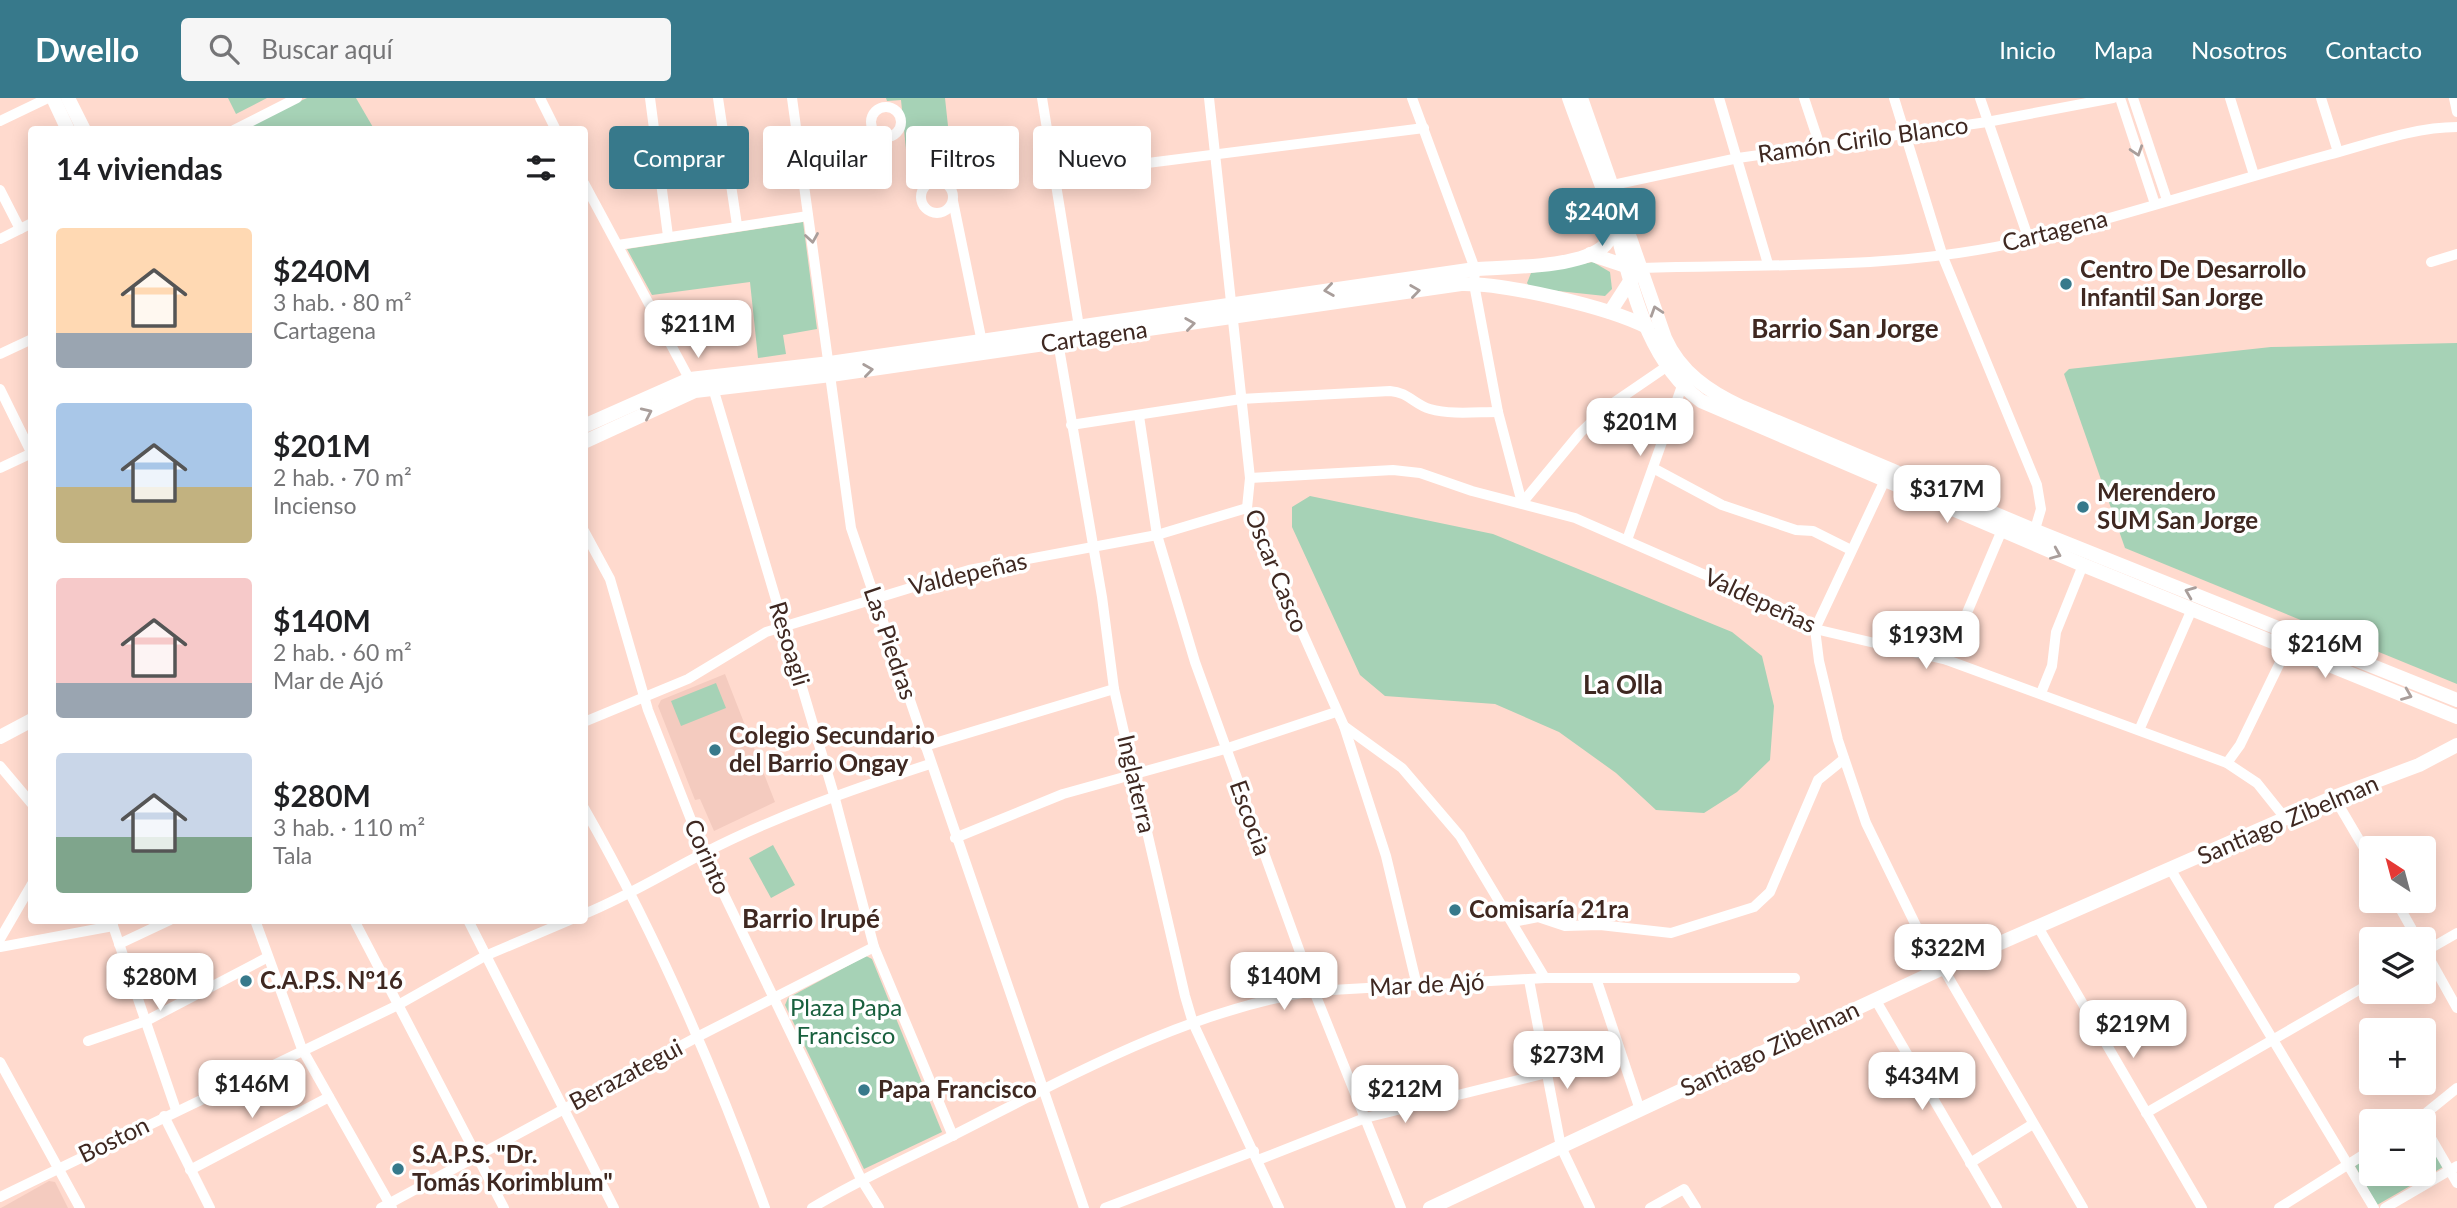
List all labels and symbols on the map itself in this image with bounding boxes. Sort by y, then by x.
street label: Ramón Cirilo Blanco [1756,109,1970,168]
one-way arrow [2129,145,2144,157]
pin: $240M [1553,188,1651,248]
street label: Cartagena [1999,202,2110,257]
one-way arrow [804,233,819,244]
place label: Centro De Desarrollo Infantil San Jorge [2080,254,2306,311]
marker: Centro De Desarrollo Infantil San Jorge [2058,276,2074,292]
one-way arrow [1323,282,1335,297]
one-way arrow [1409,284,1421,299]
pin: $211M [649,300,747,360]
one-way arrow [1650,305,1664,317]
district label: Barrio San Jorge [1751,312,1939,344]
street label: Cartagena [1039,314,1149,357]
one-way arrow [1184,316,1196,331]
one-way arrow [862,363,874,378]
pin: $201M [1591,398,1689,458]
one-way arrow [639,407,652,421]
pin: $317M [1898,466,1996,525]
place label: Merendero SUM San Jorge [2097,477,2258,534]
marker: Merendero SUM San Jorge [2075,499,2091,515]
street label: Oscar Casco [1240,505,1315,636]
street label: Valdepeñas [906,545,1029,600]
one-way arrow [2049,546,2062,560]
street label: Valdepeñas [1700,561,1821,638]
street label: Las Piedras [859,582,924,703]
one-way arrow [2184,586,2196,600]
street label: Resoagli [764,598,817,689]
pin: $193M [1877,612,1975,671]
pin: $216M [2276,620,2374,680]
district label: La Olla [1583,668,1663,700]
one-way arrow [2401,686,2413,700]
place label: Colegio Secundario del Barrio Ongay [729,720,935,777]
street label: Inglaterra [1112,732,1163,836]
marker: Colegio Secundario del Barrio Ongay [707,742,723,758]
street label: Santiago Zibelman [2193,767,2382,870]
street label: Escocia [1224,776,1278,859]
street label: Corinto [679,814,738,899]
north arrow [2359,836,2436,914]
place label: Comisaría 21ra [1469,894,1629,923]
district label: Barrio Irupé [742,902,880,934]
marker: Comisaría 21ra [1447,902,1463,918]
pin: $322M [1899,924,1997,984]
pin: $140M [1235,953,1333,1012]
pin: $280M [111,954,209,1013]
place label: C.A.P.S. Nº16 [260,965,403,994]
street label: Mar de Ajó [1369,966,1485,1001]
marker: C.A.P.S. Nº16 [238,973,254,989]
park label: Plaza Papa Francisco [790,992,902,1049]
street label: Santiago Zibelman [1675,994,1863,1102]
pin: $219M [2084,1000,2182,1060]
street label: Berazategui [564,1032,687,1116]
pin: $273M [1518,1032,1616,1091]
pin: $434M [1873,1052,1971,1112]
pin: $146M [203,1060,301,1120]
pin: $212M [1356,1066,1454,1125]
place label: Papa Francisco [878,1074,1037,1103]
marker: Papa Francisco [856,1082,872,1098]
street label: Boston [73,1109,153,1168]
place label: S.A.P.S. "Dr. Tomás Korimblum" [412,1139,613,1196]
marker: S.A.P.S. "Dr. Tomás Korimblum" [390,1161,406,1177]

